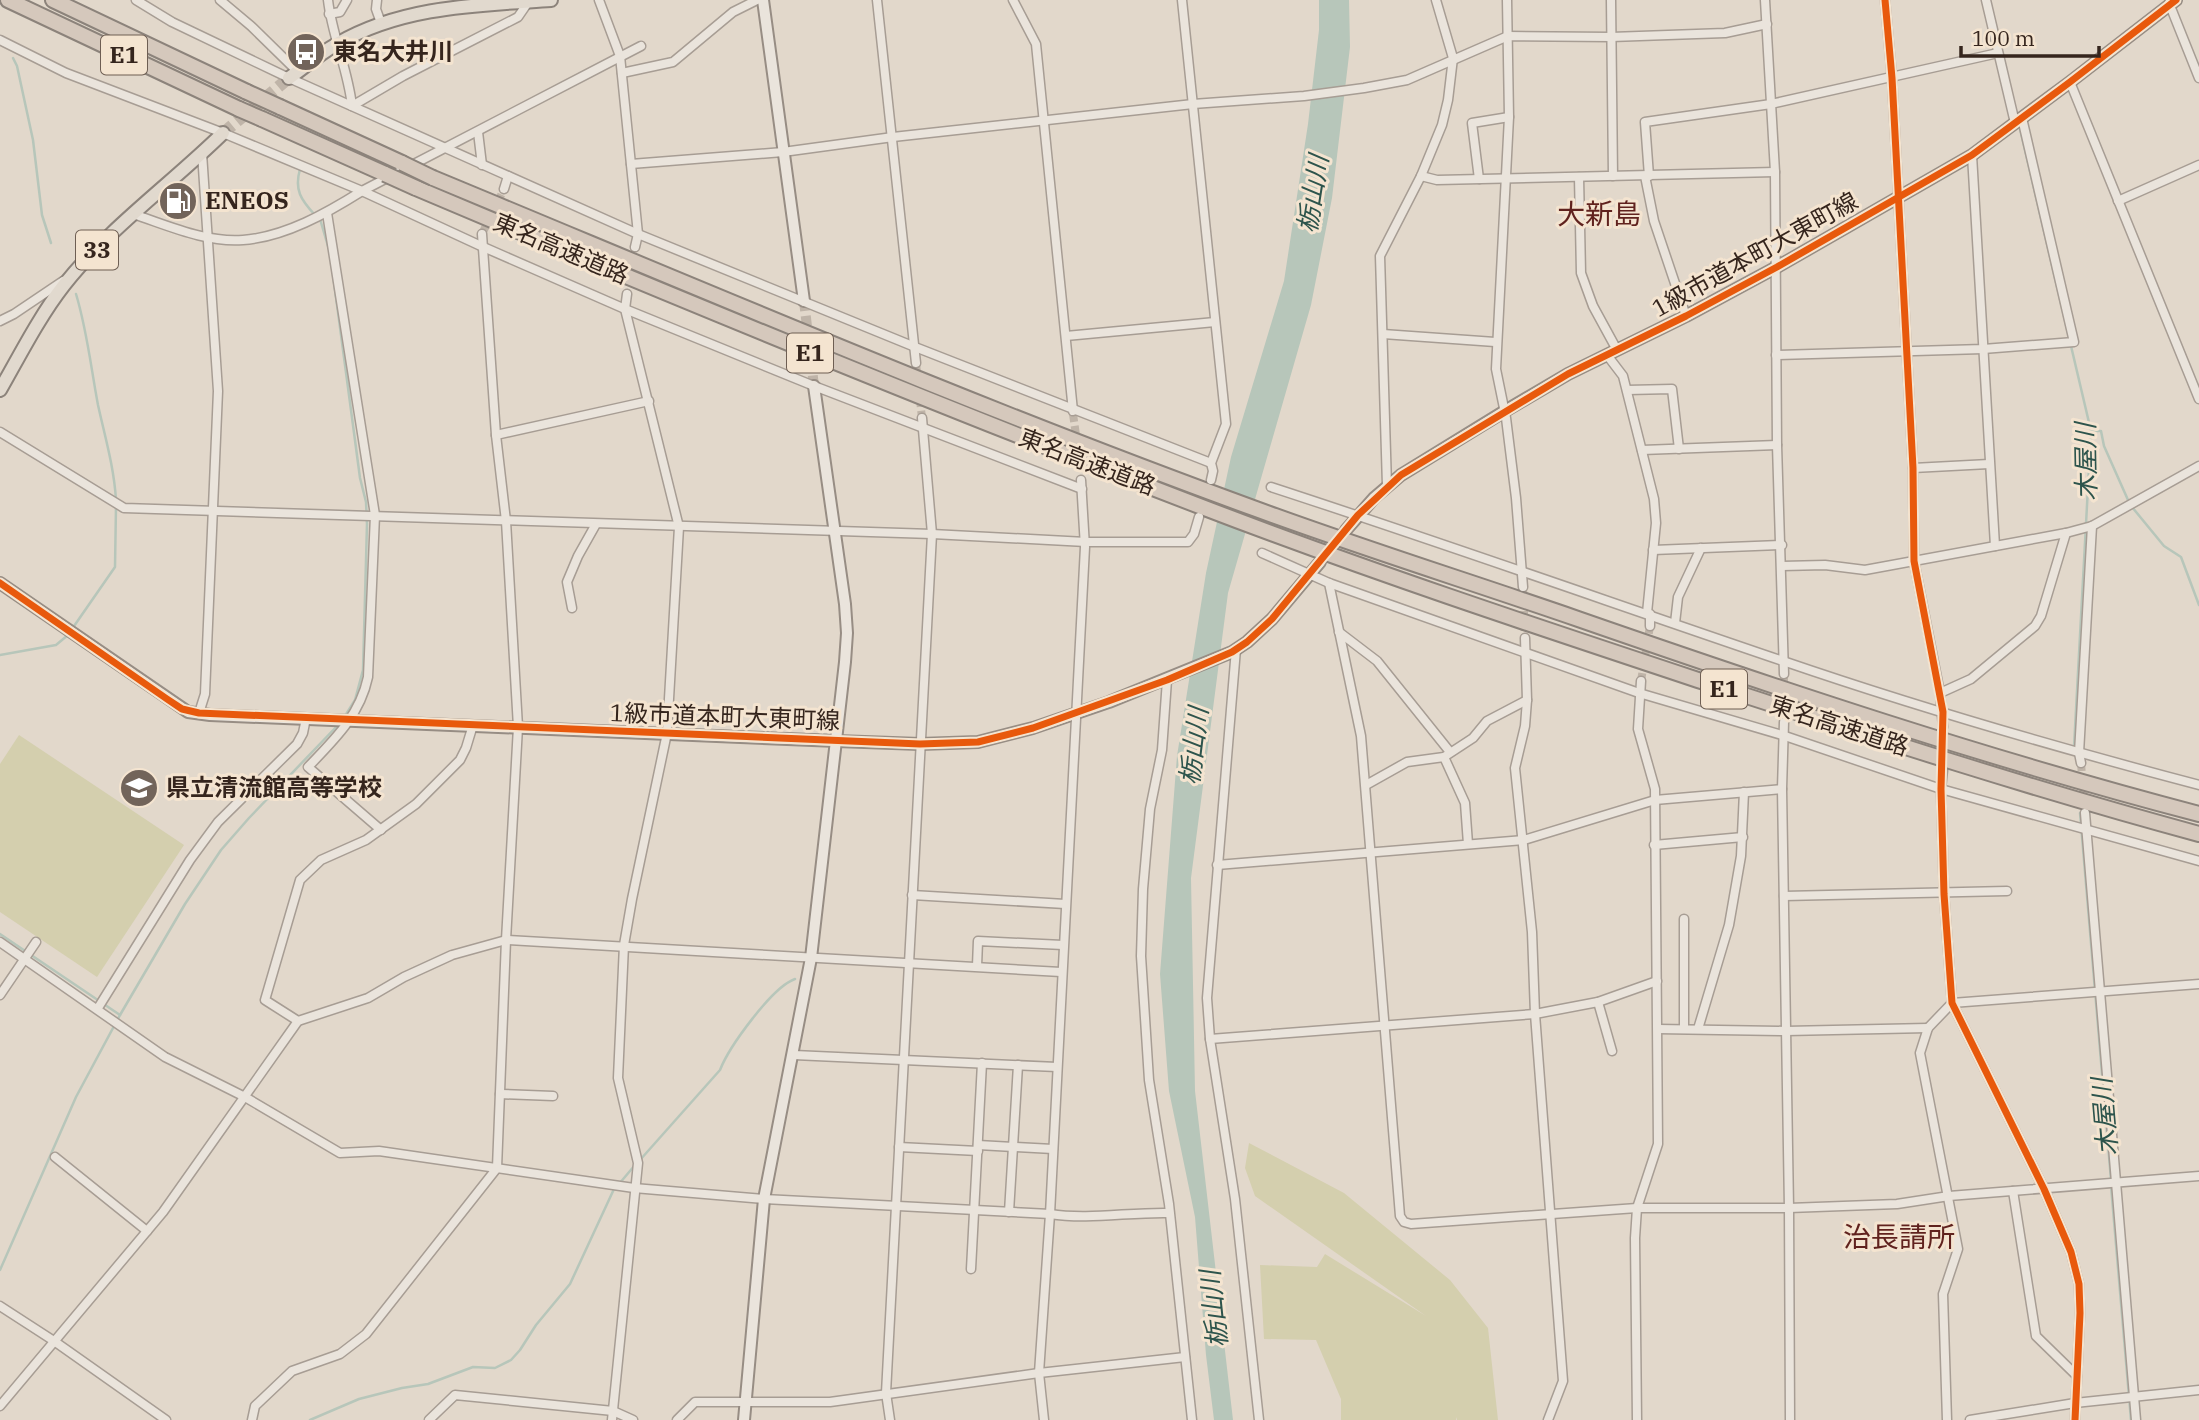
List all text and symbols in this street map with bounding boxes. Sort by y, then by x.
scale bar [1961,14,2099,58]
text: 100 m [1972,24,2035,52]
bus stop icon: 東名大井川 [285,31,327,73]
place label: 東名大井川 [333,35,453,67]
road number: E1 [101,36,147,74]
water label: 栃山川 [1289,150,1335,235]
fuel station icon: ENEOS [157,180,199,222]
place label: ENEOS [205,184,289,216]
street label: 1級市道本町大東町線 [1646,184,1863,324]
district label: 大新島 [1557,195,1641,232]
street label: 東名高速道路 [489,205,634,291]
road number: 33 [76,230,118,270]
road number: E1 [787,334,833,372]
street label: 東名高速道路 [1014,420,1160,502]
water label: 木屋川 [2067,420,2103,501]
road number: E1 [1701,670,1747,708]
street label: 東名高速道路 [1766,688,1913,763]
street label: 1級市道本町大東町線 [609,696,841,736]
water label: 栃山川 [1171,702,1215,787]
school or university icon: 県立清流館高等学校 [118,767,160,809]
place label: 県立清流館高等学校 [166,771,382,803]
water label: 木屋川 [2083,1074,2124,1157]
district label: 治長請所 [1843,1218,1955,1255]
water label: 栃山川 [1192,1266,1234,1350]

